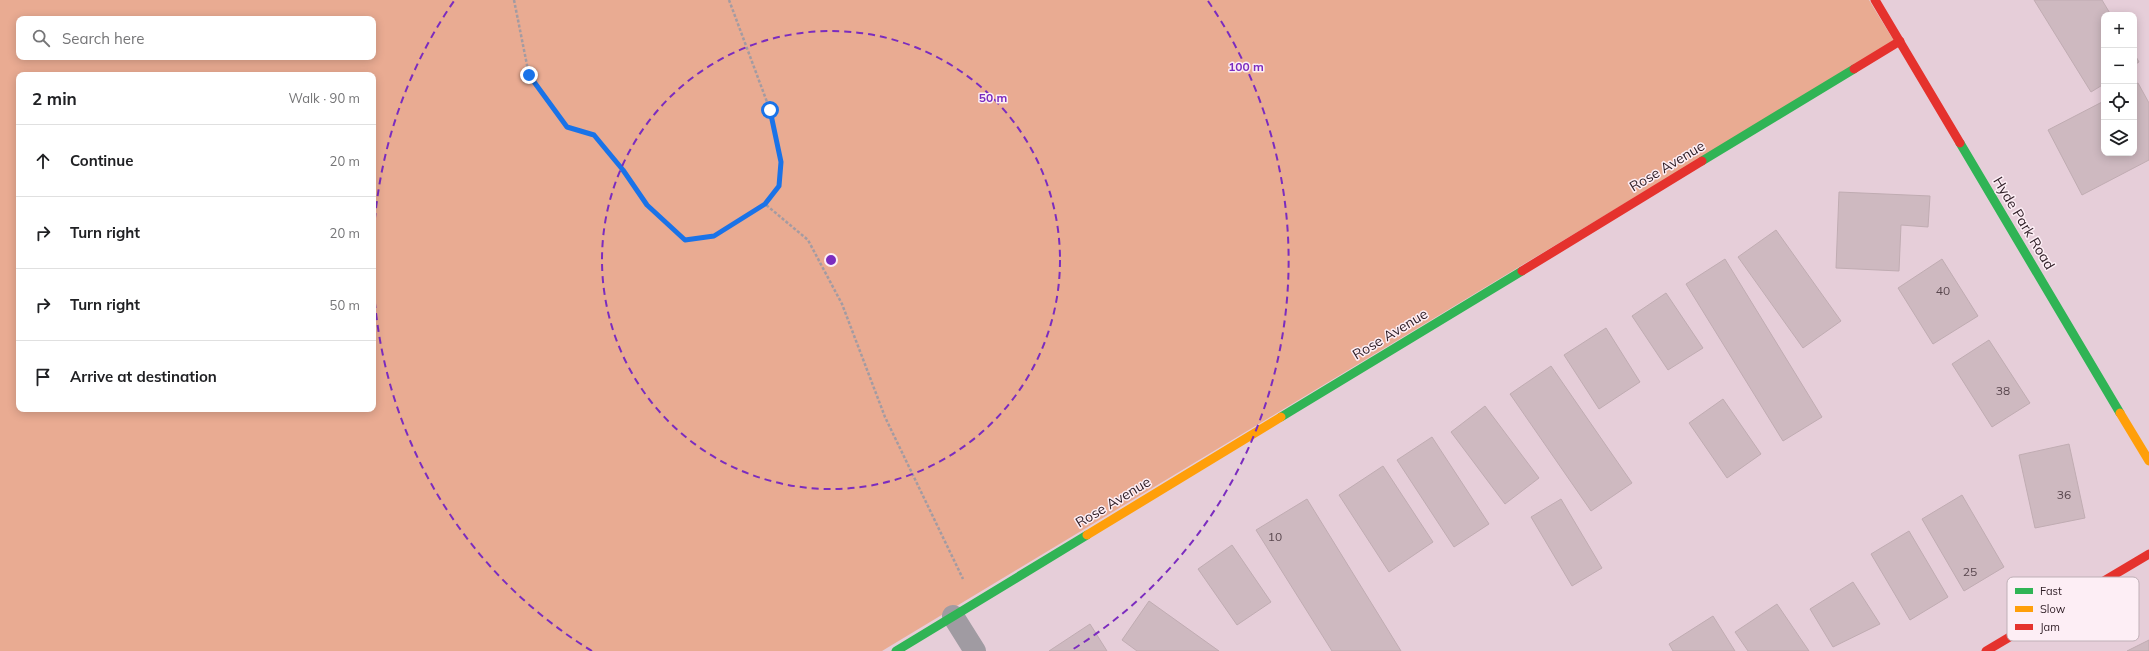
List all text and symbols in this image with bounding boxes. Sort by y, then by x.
map controls [2101,12,2137,156]
button: + [2101,12,2137,48]
search box [16,16,376,60]
icon: search [30,27,52,49]
text: Search here [62,29,144,48]
button: − [2101,48,2137,84]
text: 100 m [1228,59,1264,74]
route end [520,66,538,84]
button: locate [2101,84,2137,120]
text: 2 min [32,88,77,109]
text: Walk · 90 m [289,90,360,106]
text: 50 m [979,90,1007,105]
route start [761,101,779,119]
button: layers [2101,120,2137,156]
street label: Rose Avenue [1626,137,1708,195]
icon: ahead [32,150,54,172]
text: Continue [70,151,133,170]
text: 20 m [330,153,360,169]
street label: Hyde Park Road [1989,173,2059,273]
icon: right [32,222,54,244]
text: Turn right [70,223,140,242]
text: 20 m [330,225,360,241]
centre of rings [824,253,838,267]
house number: 40 [1936,283,1950,298]
icon: right [32,294,54,316]
text: Turn right [70,295,140,314]
text: 50 m [330,297,360,313]
street label: Rose Avenue [1349,305,1431,363]
icon: arrive [32,366,54,388]
text: Arrive at destination [70,367,217,386]
house number: 38 [1996,383,2010,398]
street label: Rose Avenue [1072,473,1154,531]
house number: 36 [2057,487,2071,502]
house number: 10 [1268,529,1282,544]
house number: 25 [1963,564,1977,579]
legend [2007,577,2139,641]
text: Fast [2040,584,2062,598]
text: Slow [2040,602,2066,616]
text: Jam [2040,620,2060,634]

